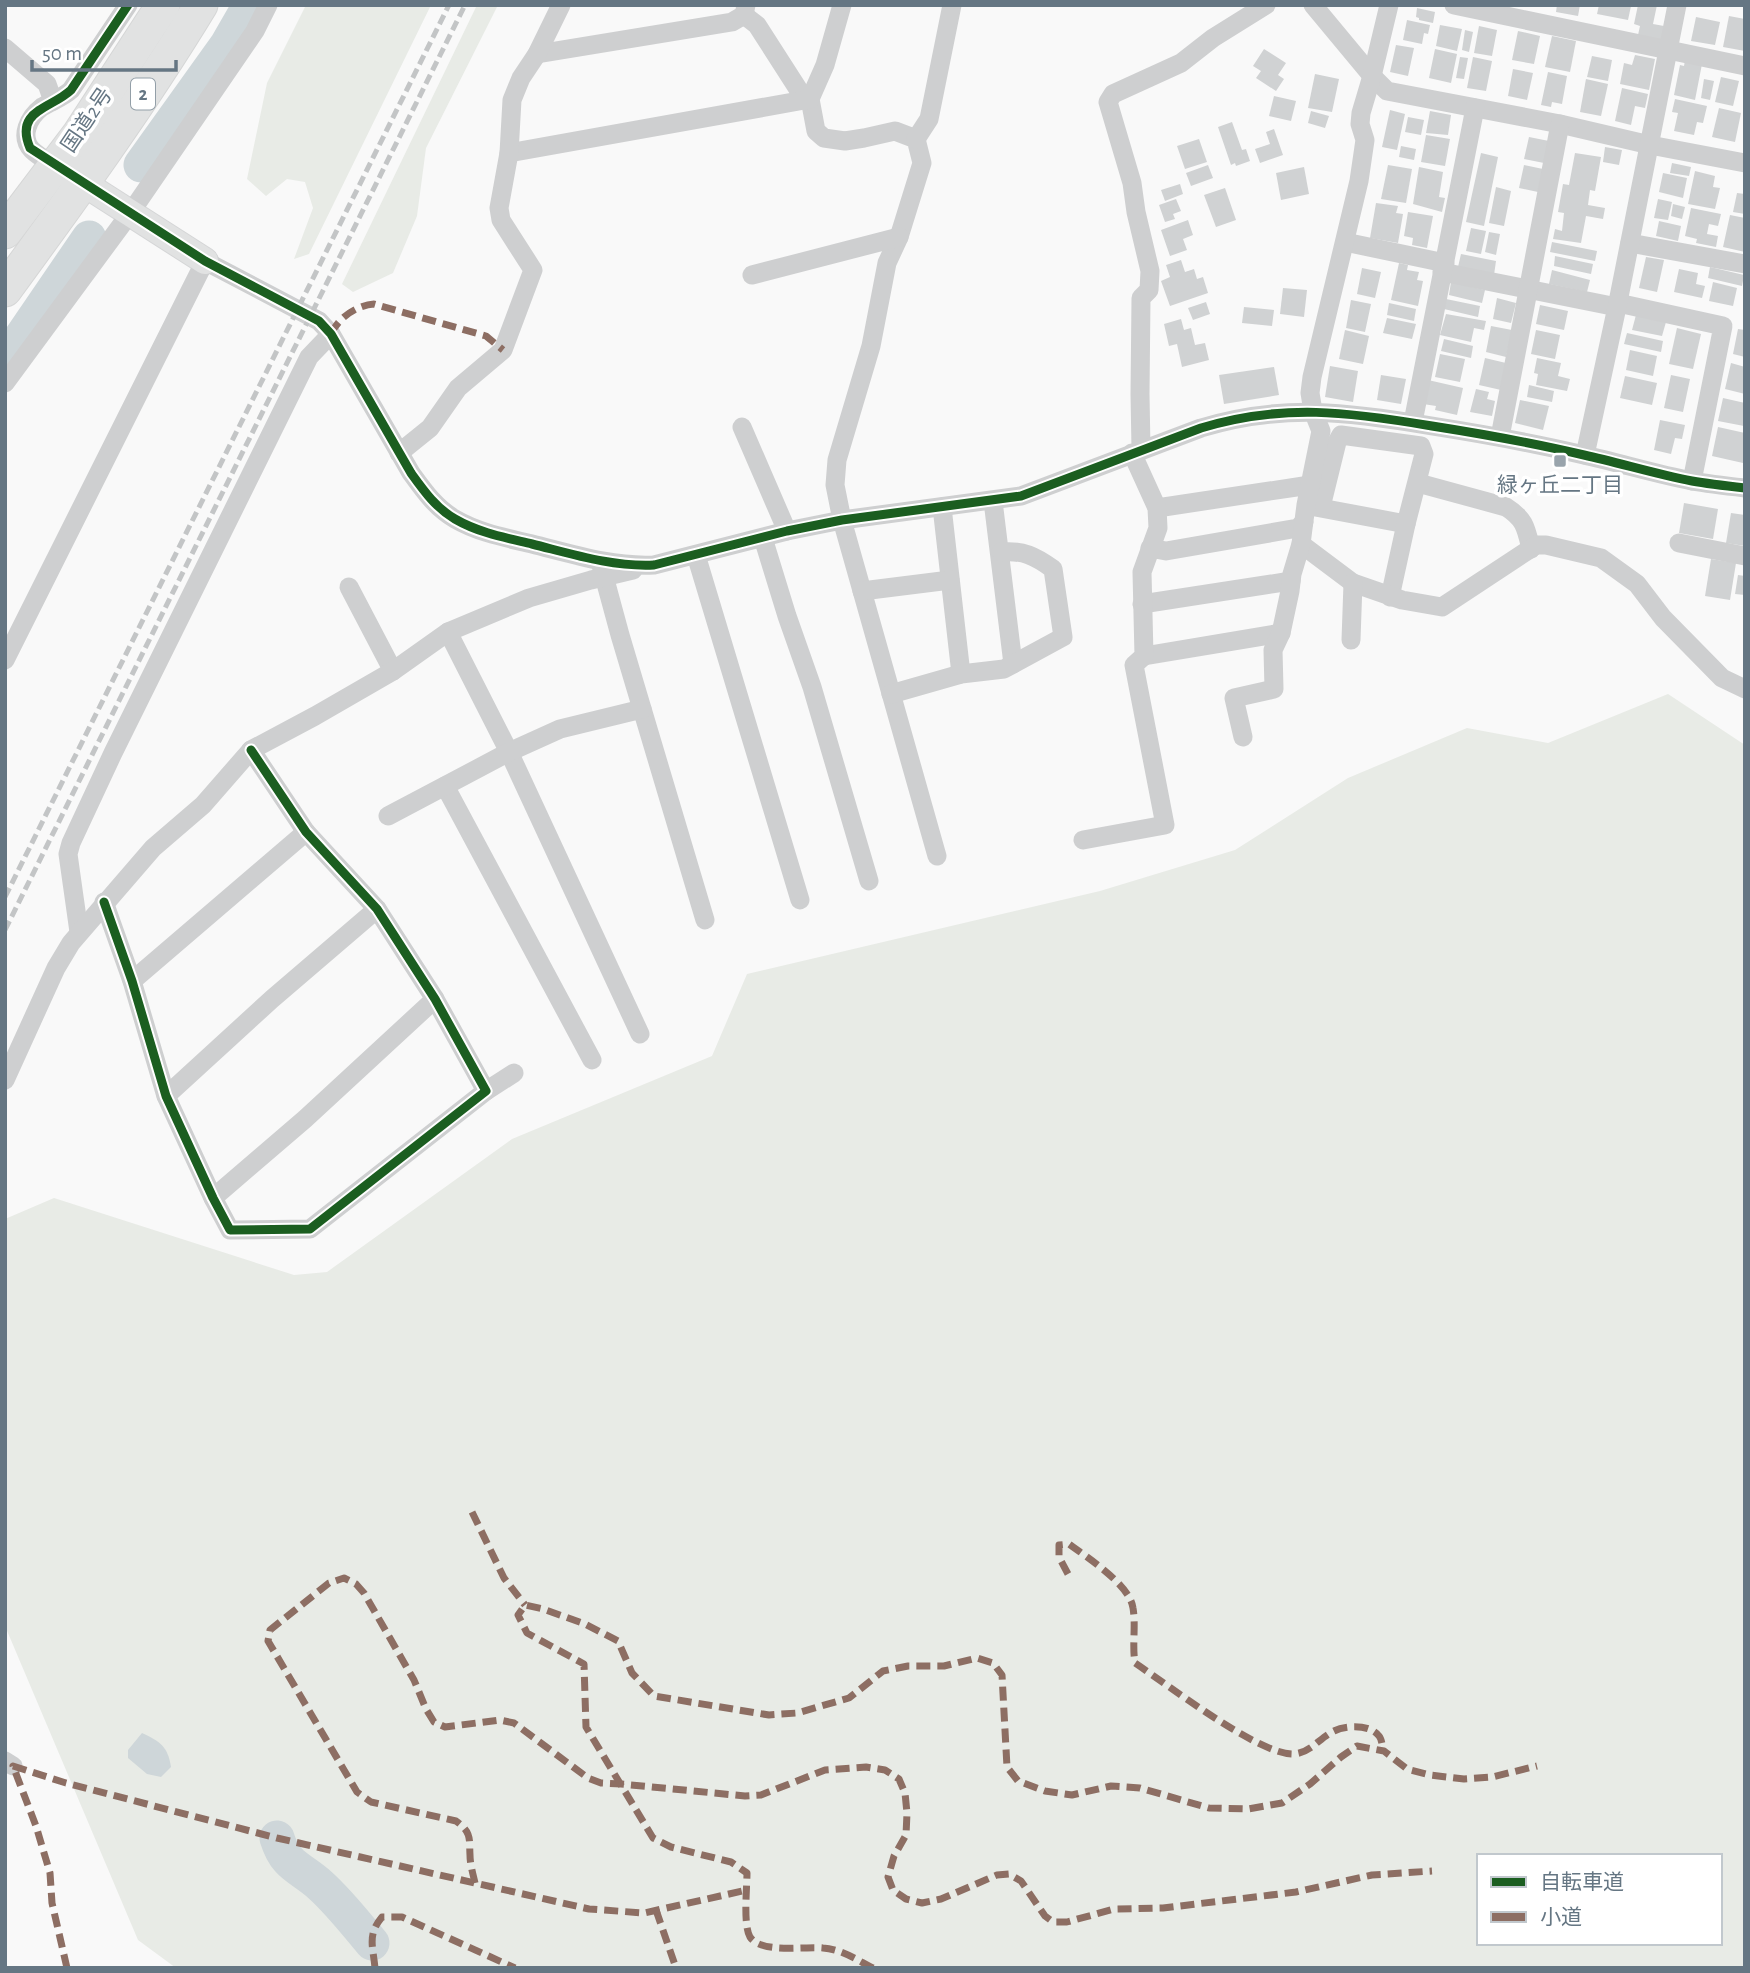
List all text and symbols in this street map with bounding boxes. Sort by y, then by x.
scale bar [32,28,175,72]
text: 50 m [42,43,82,64]
road number: 2 [131,78,155,110]
street label: 国道2号 [57,83,116,156]
marker: 緑ヶ丘二丁目 [1552,453,1568,469]
place label: 緑ヶ丘二丁目 [1497,474,1623,496]
legend [1477,1854,1722,1945]
text: 自転車道 [1540,1871,1624,1893]
text: 小道 [1540,1906,1582,1928]

